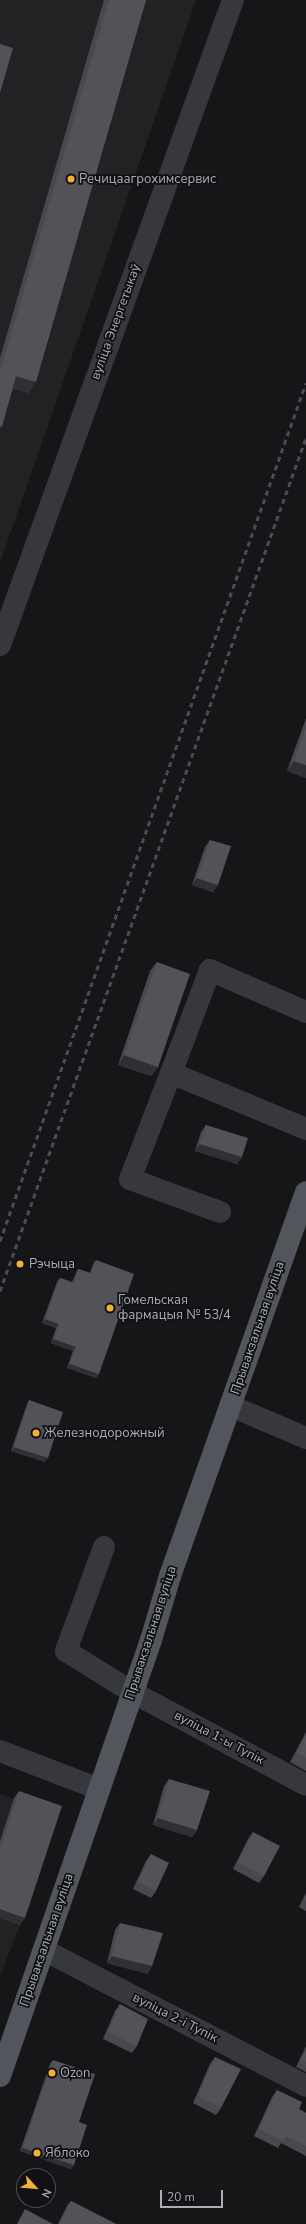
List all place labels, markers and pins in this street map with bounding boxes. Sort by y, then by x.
place label: Речицаагрохимсервис [79,171,216,187]
marker: Речицаагрохимсервис [66,174,76,184]
place label: Рэчыца [29,1256,75,1272]
marker: Рэчыца [14,1258,26,1270]
place label: Гомельская фармацыя № 53/4 [118,1293,231,1324]
marker: Гомельская фармацыя № 53/4 [105,1303,115,1313]
place label: Железнодорожный [44,1425,165,1441]
marker: Железнодорожный [31,1428,41,1438]
place label: Ozon [60,2065,90,2081]
marker: Ozon [47,2068,57,2078]
place label: Яблоко [45,2145,90,2161]
marker: Яблоко [32,2148,42,2158]

